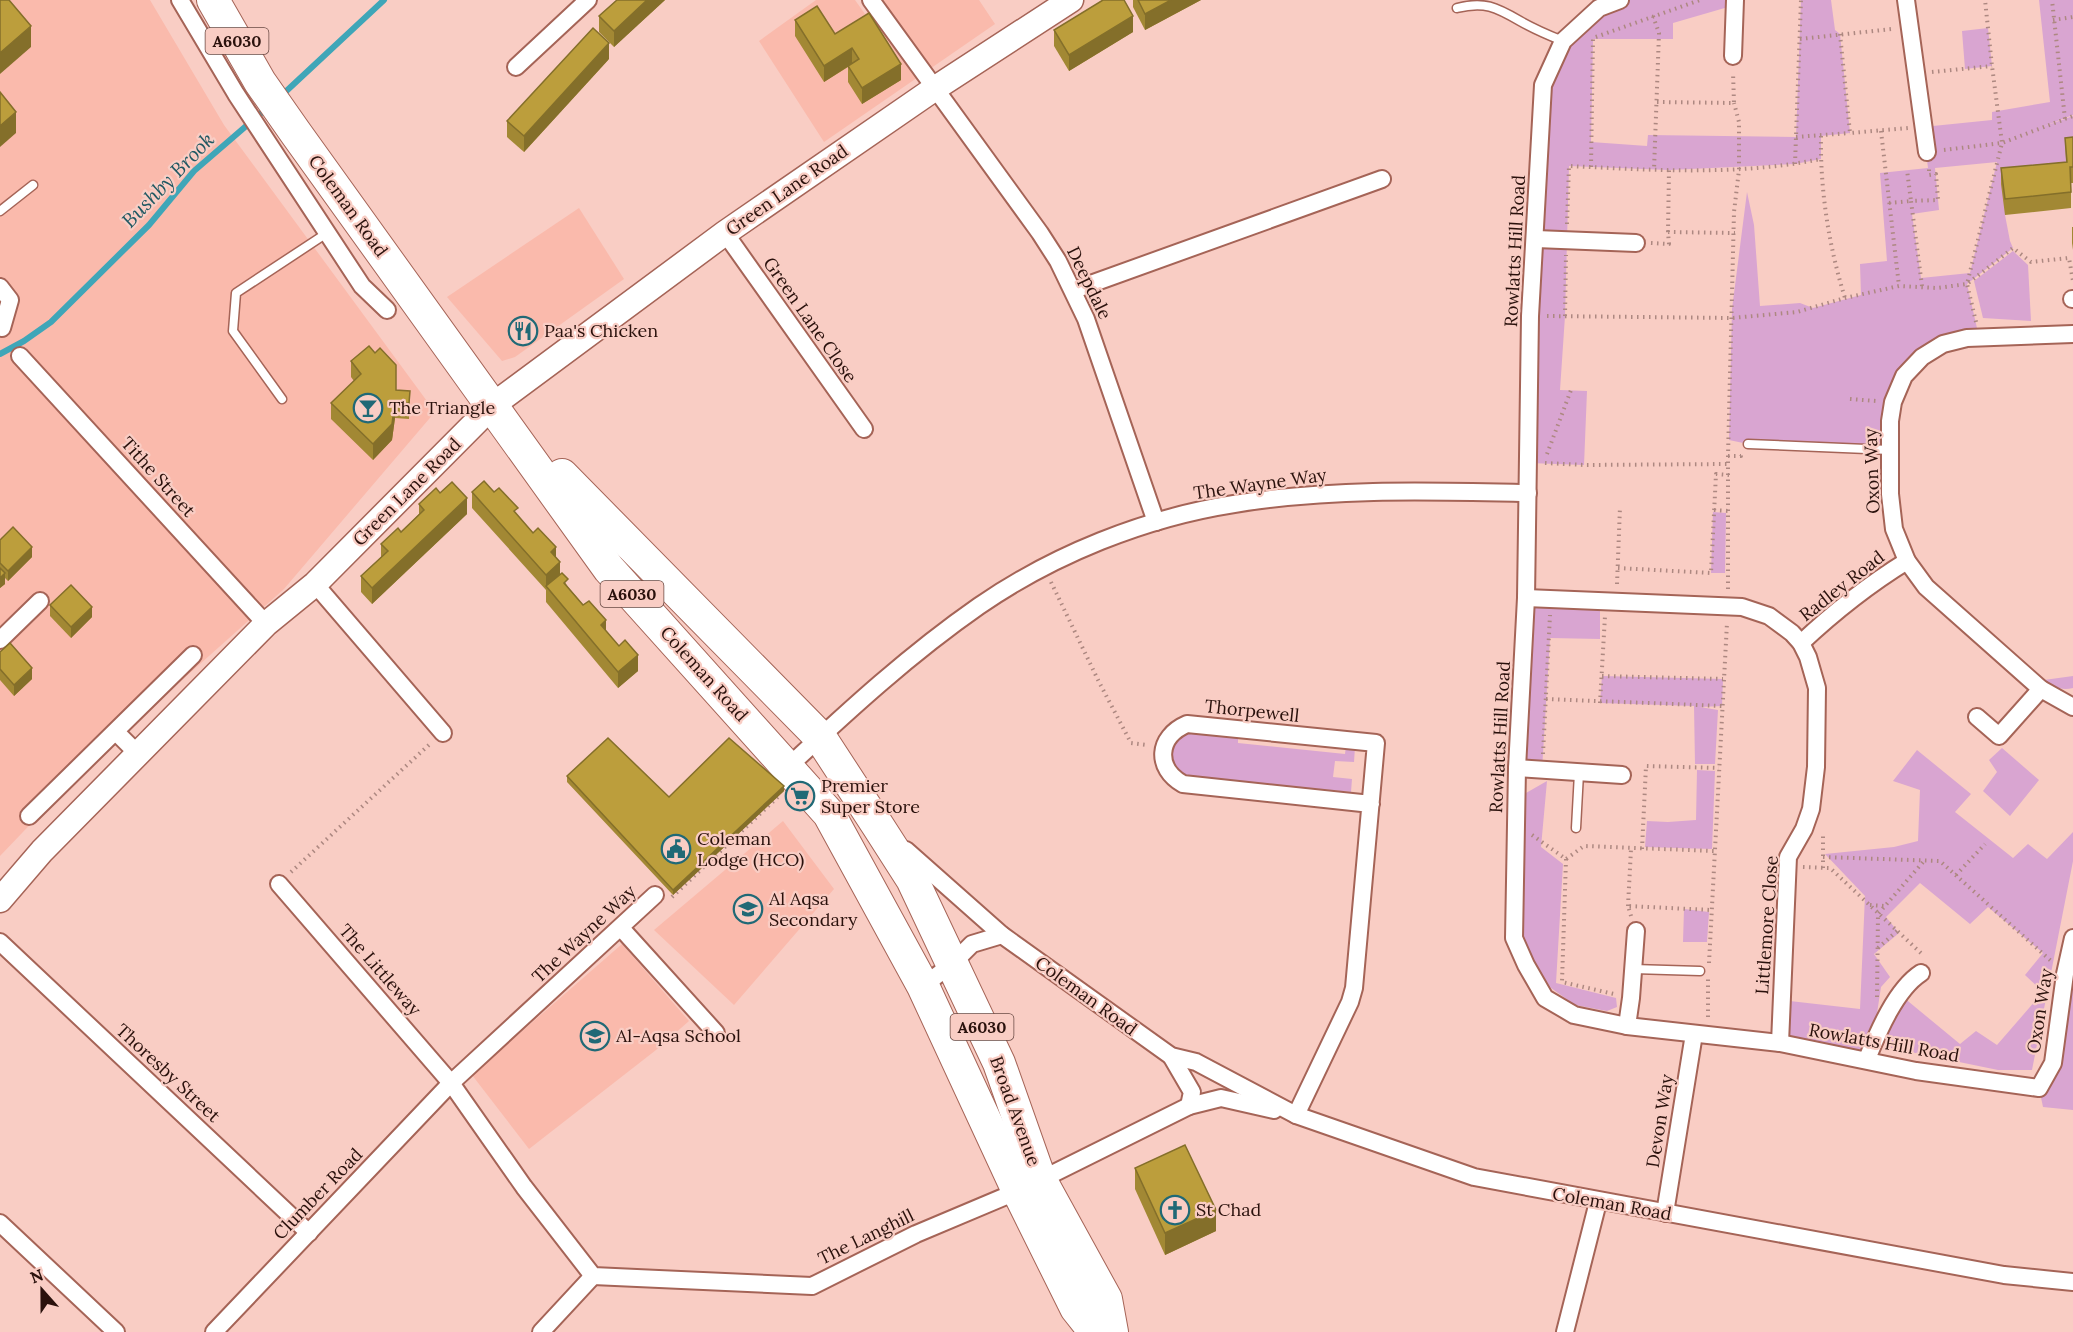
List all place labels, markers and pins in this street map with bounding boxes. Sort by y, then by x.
restaurant icon: Paa's Chicken [507,315,539,347]
place label: Paa's Chicken [544,319,658,342]
bar icon: The Triangle [352,392,384,424]
place label: The Triangle [389,396,495,419]
place label: Premier Super Store [821,774,920,818]
supermarket icon: Premier Super Store [784,780,816,812]
place label: Coleman Lodge (HCO) [697,827,804,871]
public building icon: Coleman Lodge (HCO) [660,833,692,865]
place label: Al Aqsa Secondary [768,887,858,931]
school or university icon: Al Aqsa Secondary [732,893,764,925]
school or university icon: Al-Aqsa School [579,1020,611,1052]
place label: Al-Aqsa School [615,1024,741,1047]
church icon: St Chad [1159,1194,1191,1226]
place label: St Chad [1196,1198,1261,1221]

